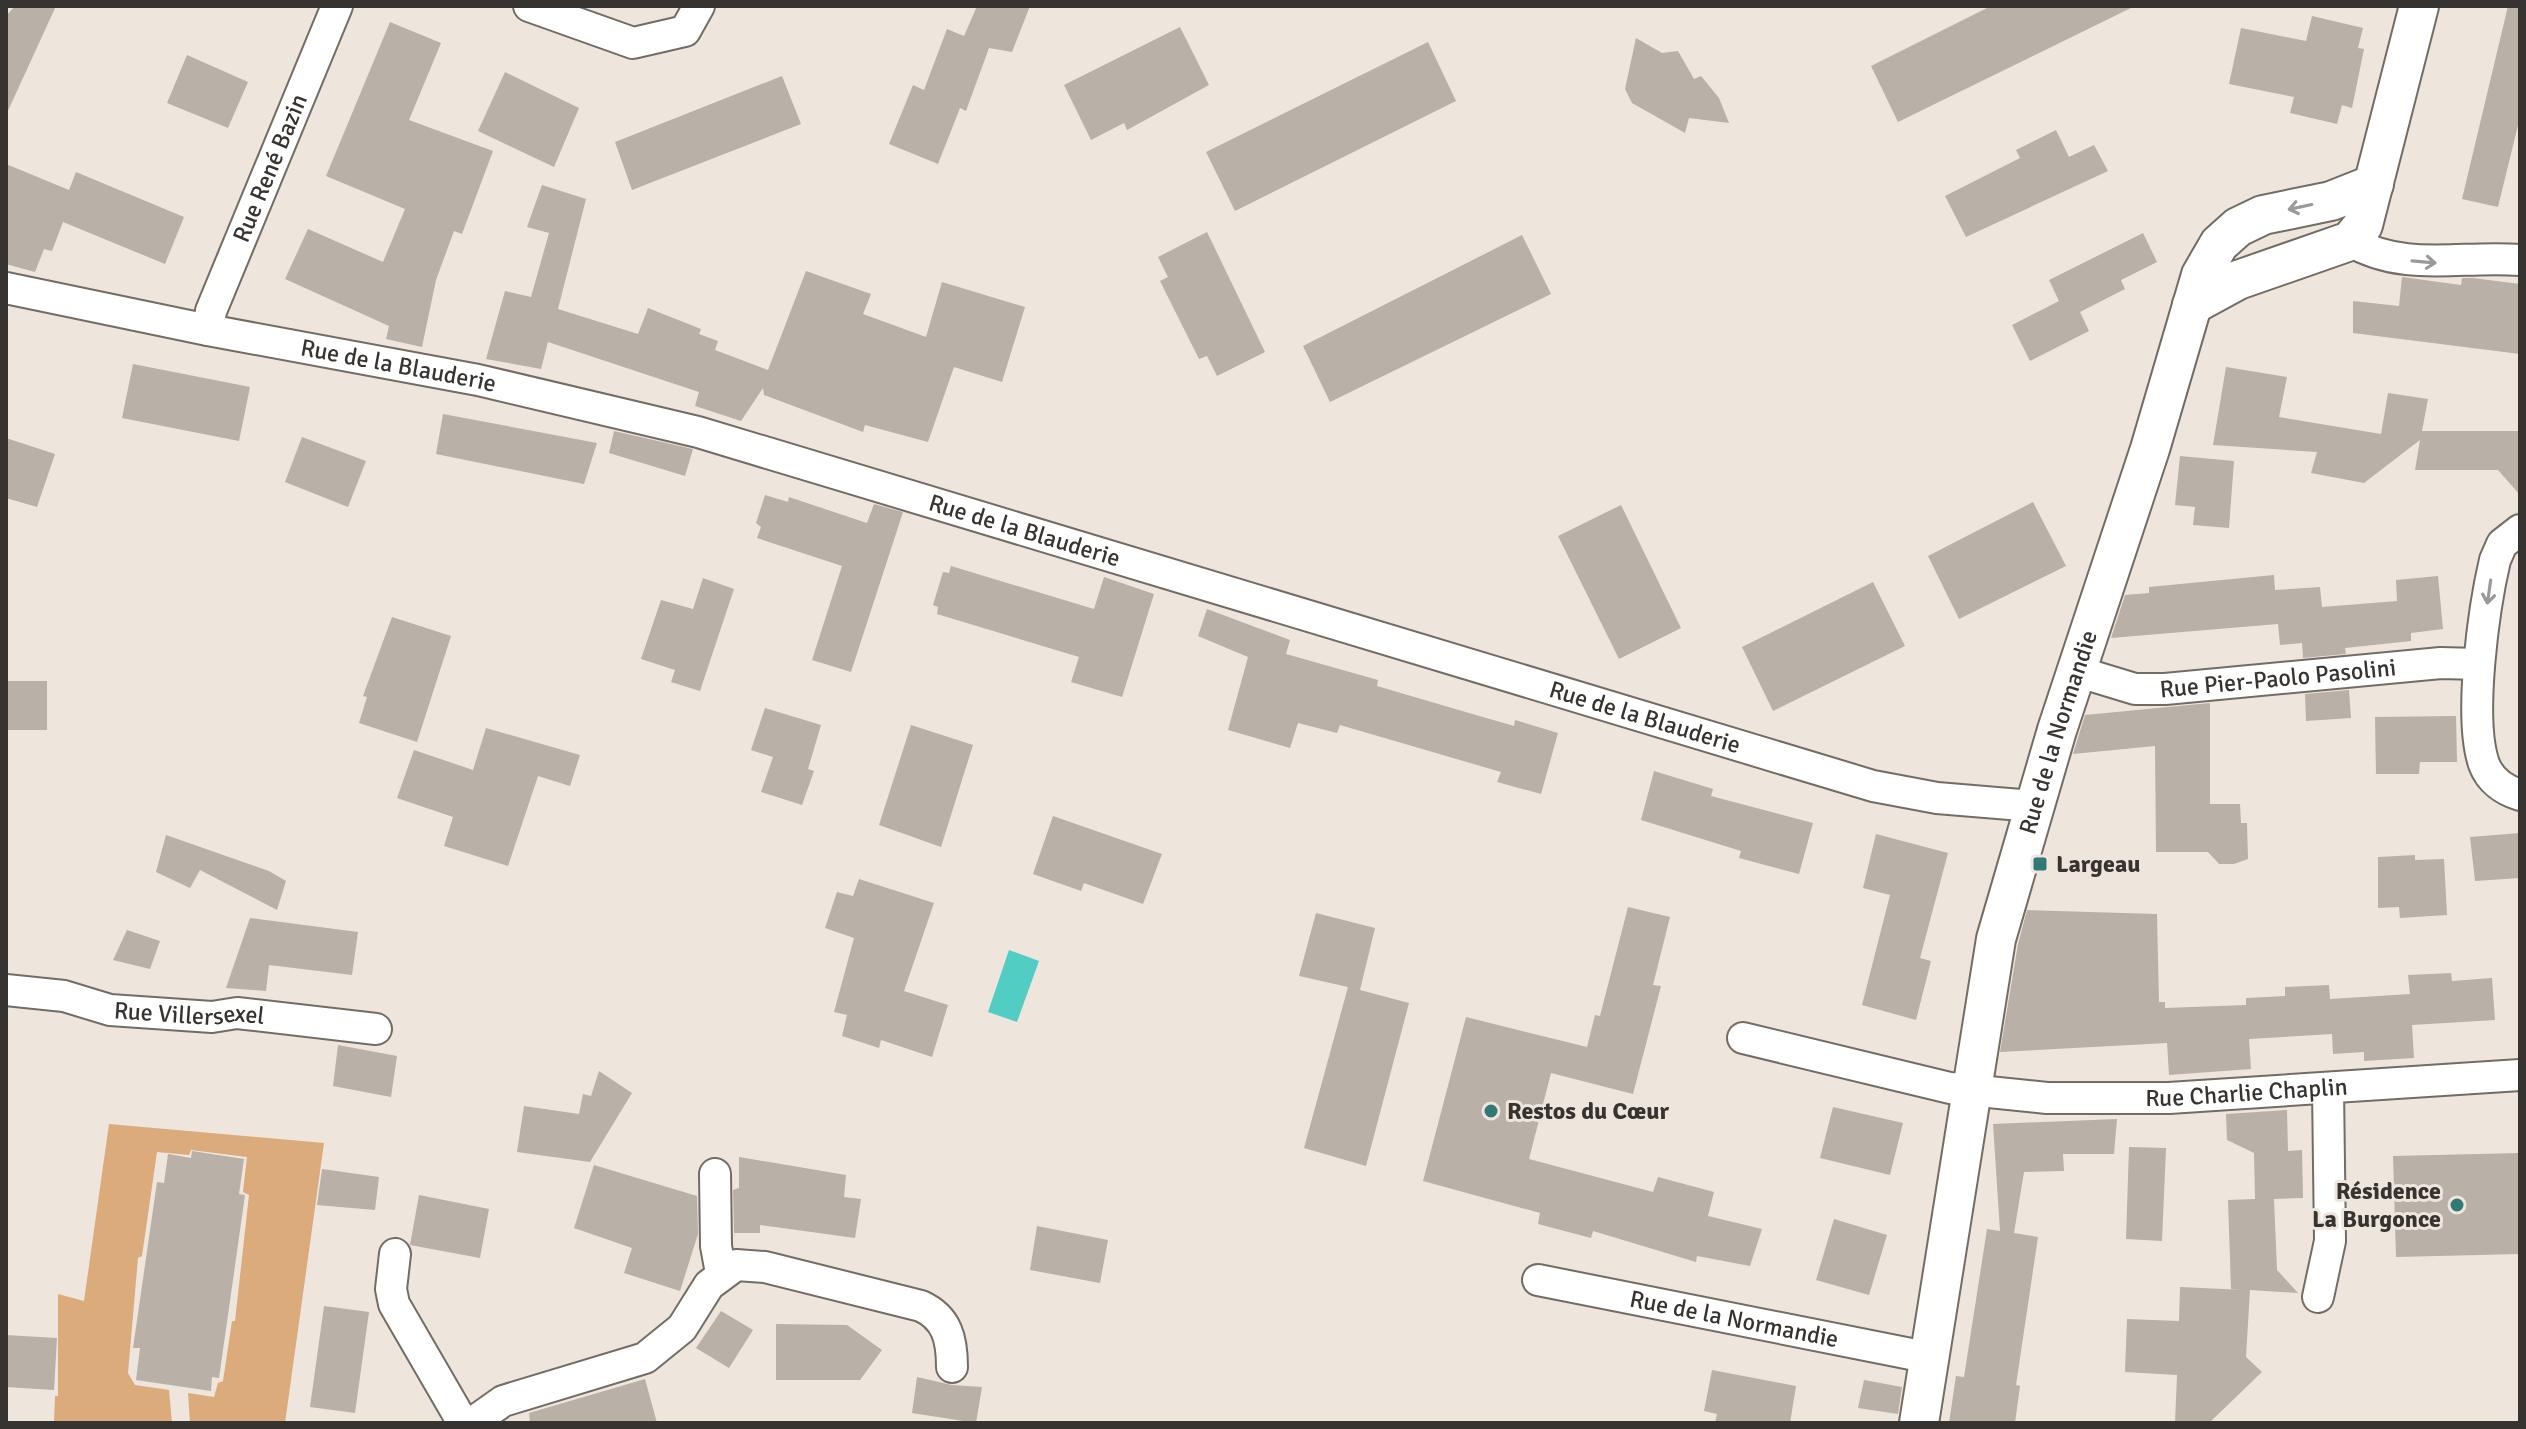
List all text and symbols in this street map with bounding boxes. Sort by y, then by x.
street label: Rue René Bazin [226,89,314,247]
one-way arrow [2288,200,2313,215]
one-way arrow [2410,255,2437,270]
street label: Rue de la Blauderie [298,332,499,399]
street label: Rue de la Blauderie [925,487,1124,573]
one-way arrow [2481,579,2496,604]
street label: Rue de la Normandie [2012,626,2104,838]
street label: Rue Pier-Paolo Pasolini [2158,652,2397,704]
street label: Rue de la Blauderie [1546,674,1744,760]
place label: Largeau [2056,849,2140,879]
marker: Largeau [2031,855,2049,873]
street label: Rue Villersexel [113,995,266,1032]
street label: Rue Charlie Chaplin [2145,1071,2348,1113]
place label: Restos du Cœur [1507,1096,1670,1126]
marker: Restos du Cœur [1482,1102,1500,1120]
place label: Résidence La Burgonce [2312,1176,2441,1234]
marker: Résidence La Burgonce [2448,1196,2466,1214]
street label: Rue de la Normandie [1627,1284,1841,1354]

